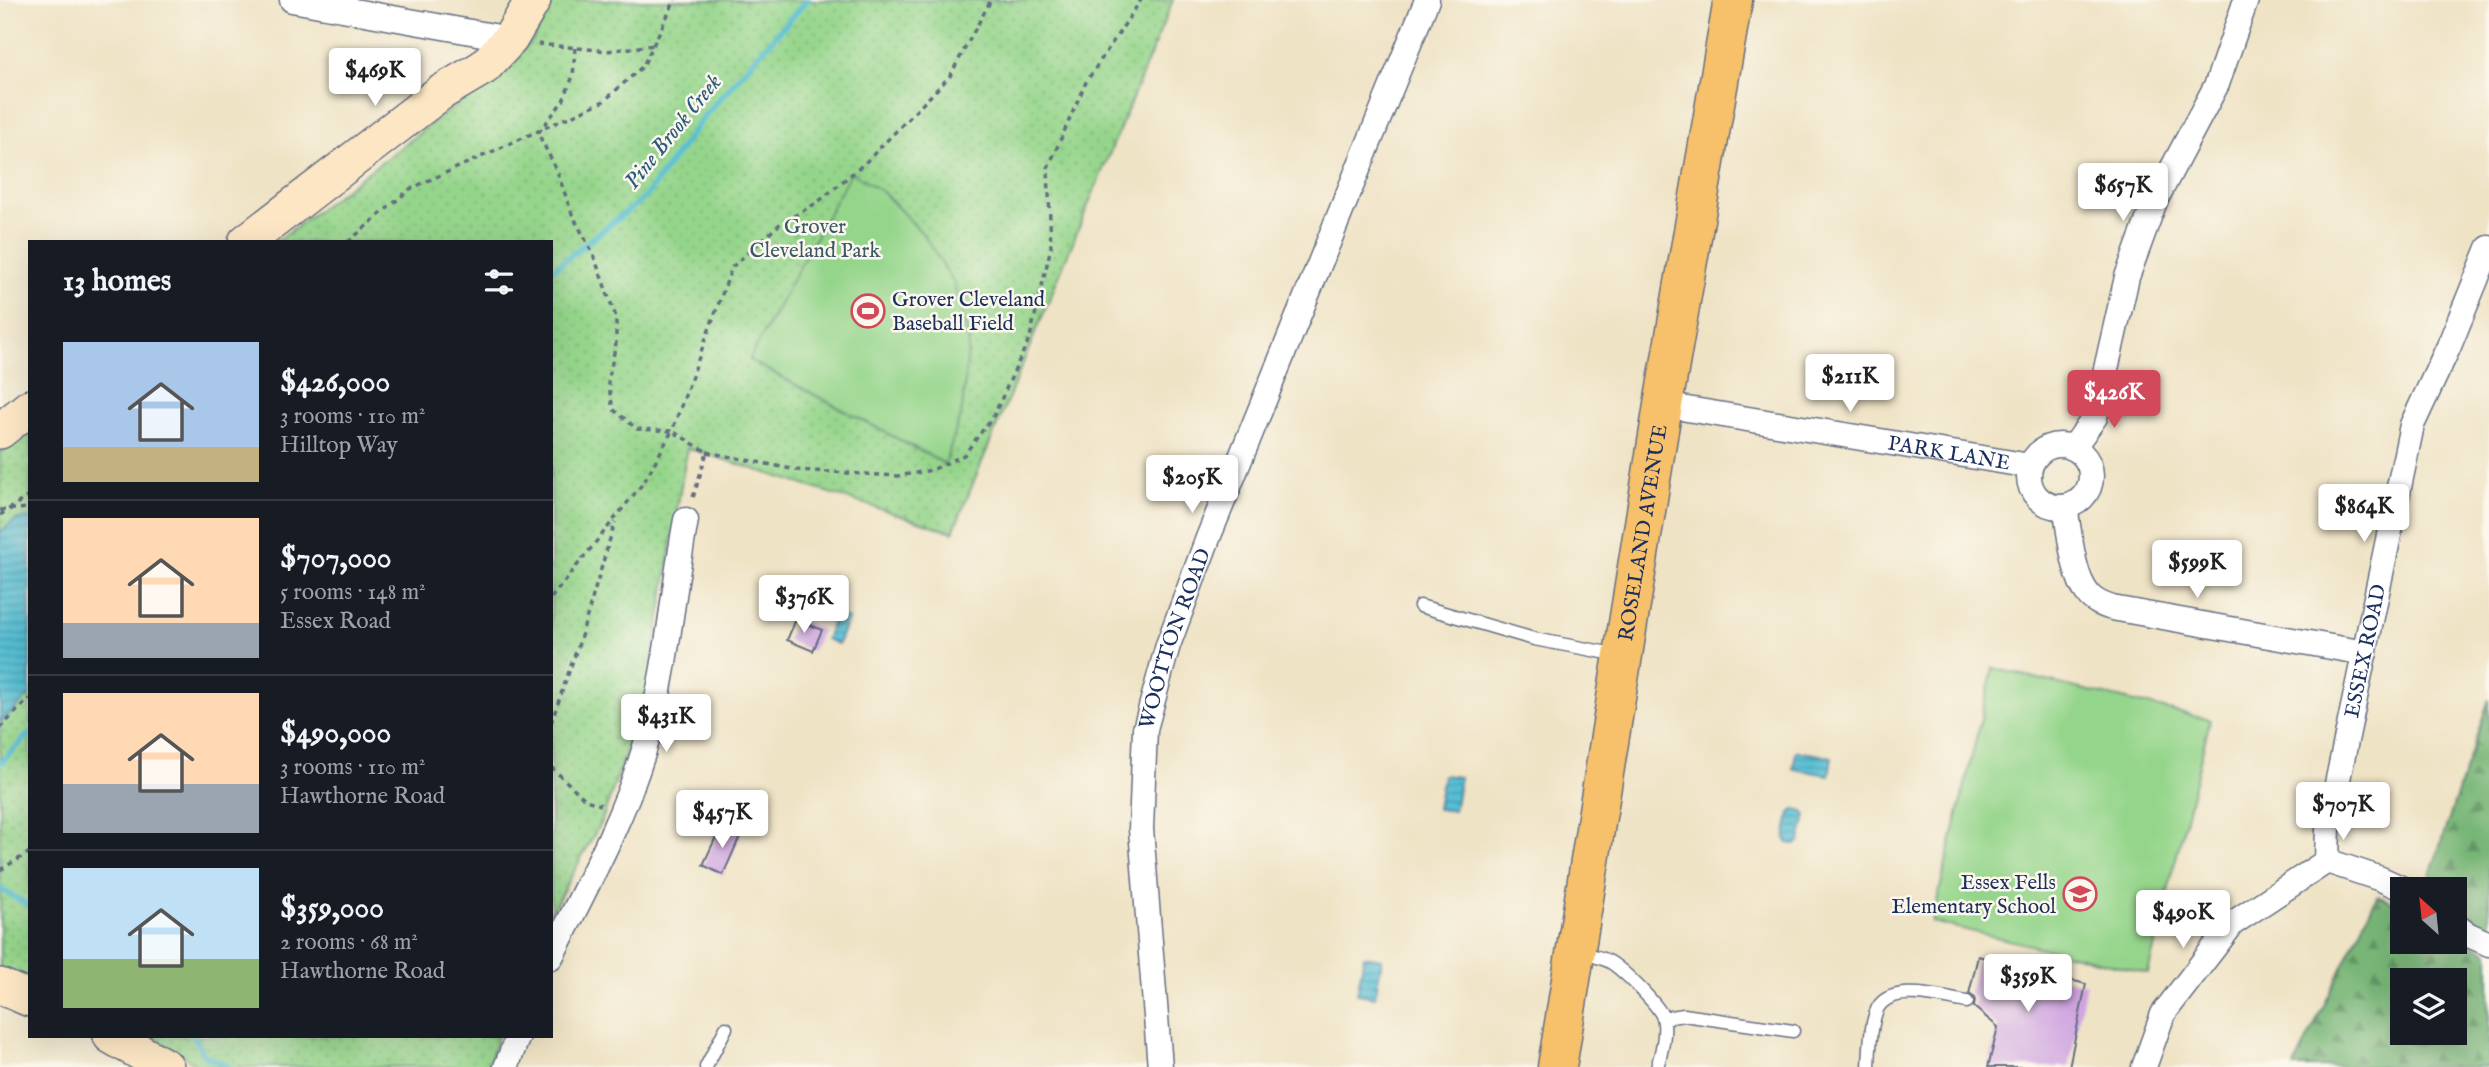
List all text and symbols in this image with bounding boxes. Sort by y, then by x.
pin: $469K [326,48,424,108]
text: $469K [345,56,405,85]
water label: Pine Brook Creek [618,69,728,195]
pin: $657K [2074,164,2172,223]
text: $657K [2094,171,2152,200]
park label: Grover Cleveland Park [750,214,881,265]
text: 13 homes [63,263,171,301]
icon: filters [480,263,518,301]
place label: Grover Cleveland Baseball Field [892,287,1046,338]
sports icon: Grover Cleveland Baseball Field [849,292,887,330]
pin: $211K [1801,354,1899,414]
text: $211K [1821,362,1879,391]
text: $426,000 [280,364,390,402]
icon: home [119,370,203,454]
pin: $426K [2065,370,2163,430]
text: $426K [2083,378,2145,407]
text: 3 rooms · 110 m² [280,402,425,431]
street label: ROSELAND AVENUE [1613,423,1675,643]
text: Hilltop Way [280,431,398,460]
street label: PARK LANE [1886,431,2012,477]
pin: $205K [1143,456,1241,515]
text: $205K [1162,463,1222,492]
pin: $864K [2315,484,2413,544]
text: $864K [2334,492,2394,521]
text: $707,000 [280,540,392,578]
pin: $599K [2148,540,2246,600]
street label: WOOTTON ROAD [1134,545,1218,732]
icon: home [119,546,203,630]
text: $599K [2168,548,2226,577]
pin: $376K [755,576,853,635]
text: 5 rooms · 148 m² [280,578,426,607]
street label: ESSEX ROAD [2339,582,2393,720]
text: $376K [775,583,833,612]
text: Essex Road [280,607,391,636]
pin: $431K [617,694,715,754]
text: $431K [637,702,695,731]
text: $490,000 [280,715,391,753]
icon: home [119,721,203,805]
text: 3 rooms · 110 m² [280,753,425,782]
text: Hawthorne Road [280,782,445,811]
pin: $707K [2294,782,2392,842]
pin: $457K [673,790,771,850]
text: $707K [2312,790,2374,819]
text: $457K [692,798,752,827]
place label: Essex Fells Elementary School [1891,870,2056,921]
school or university icon: Essex Fells Elementary School [2061,875,2099,913]
north arrow [2390,877,2468,954]
map controls [2390,877,2467,1045]
text: $359,000 [280,890,384,928]
pin: $490K [2134,890,2232,950]
icon: home [119,896,203,980]
text: $490K [2152,898,2214,927]
text: 2 rooms · 68 m² [280,928,418,957]
pin: $359K [1979,954,2077,1014]
text: Hawthorne Road [280,957,445,986]
text: $359K [2000,962,2056,991]
button: layers [2390,968,2467,1045]

